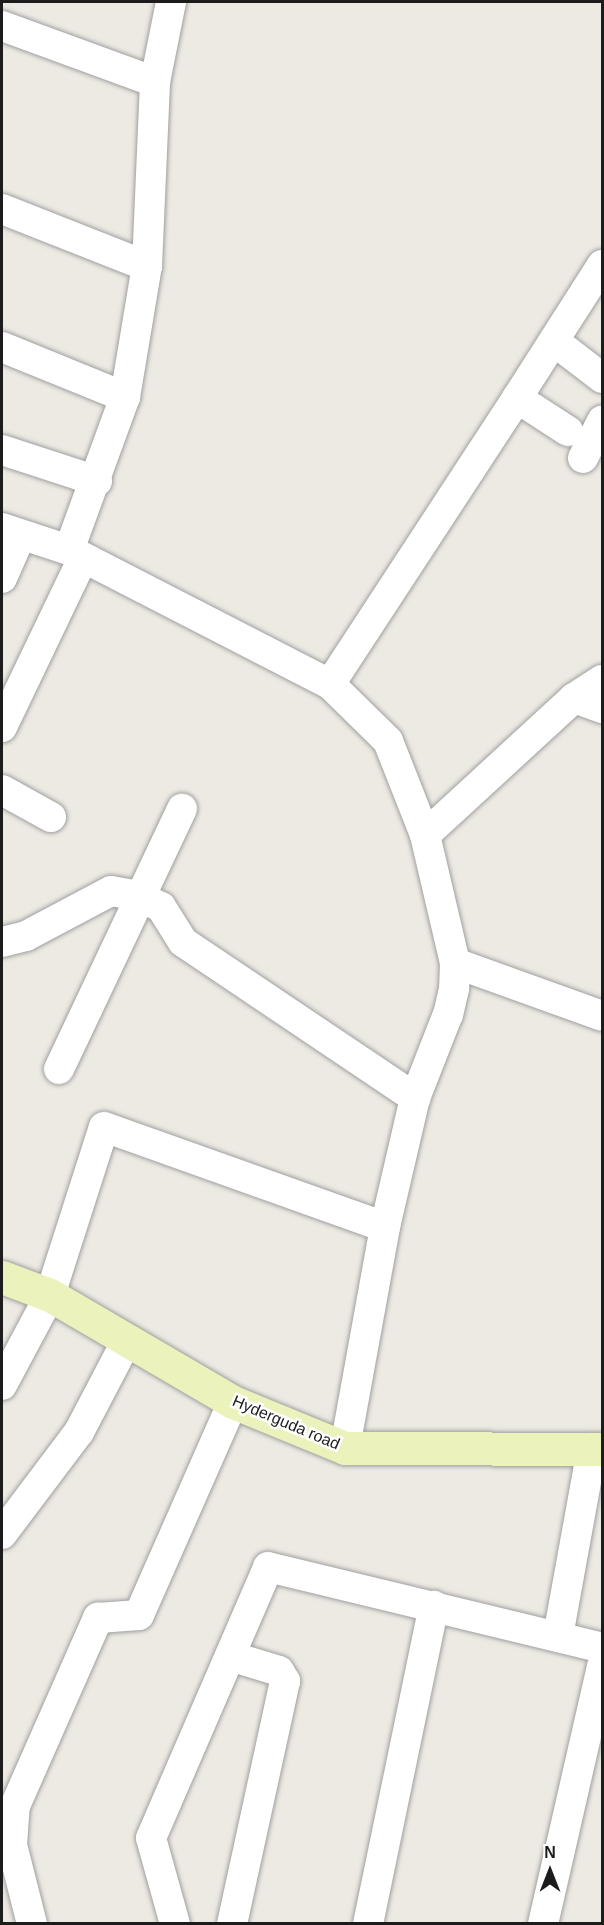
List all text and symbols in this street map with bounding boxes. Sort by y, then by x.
street label: Hyderguda road [229,1392,343,1454]
north arrow [520,1841,580,1901]
text: N [544,1844,556,1861]

